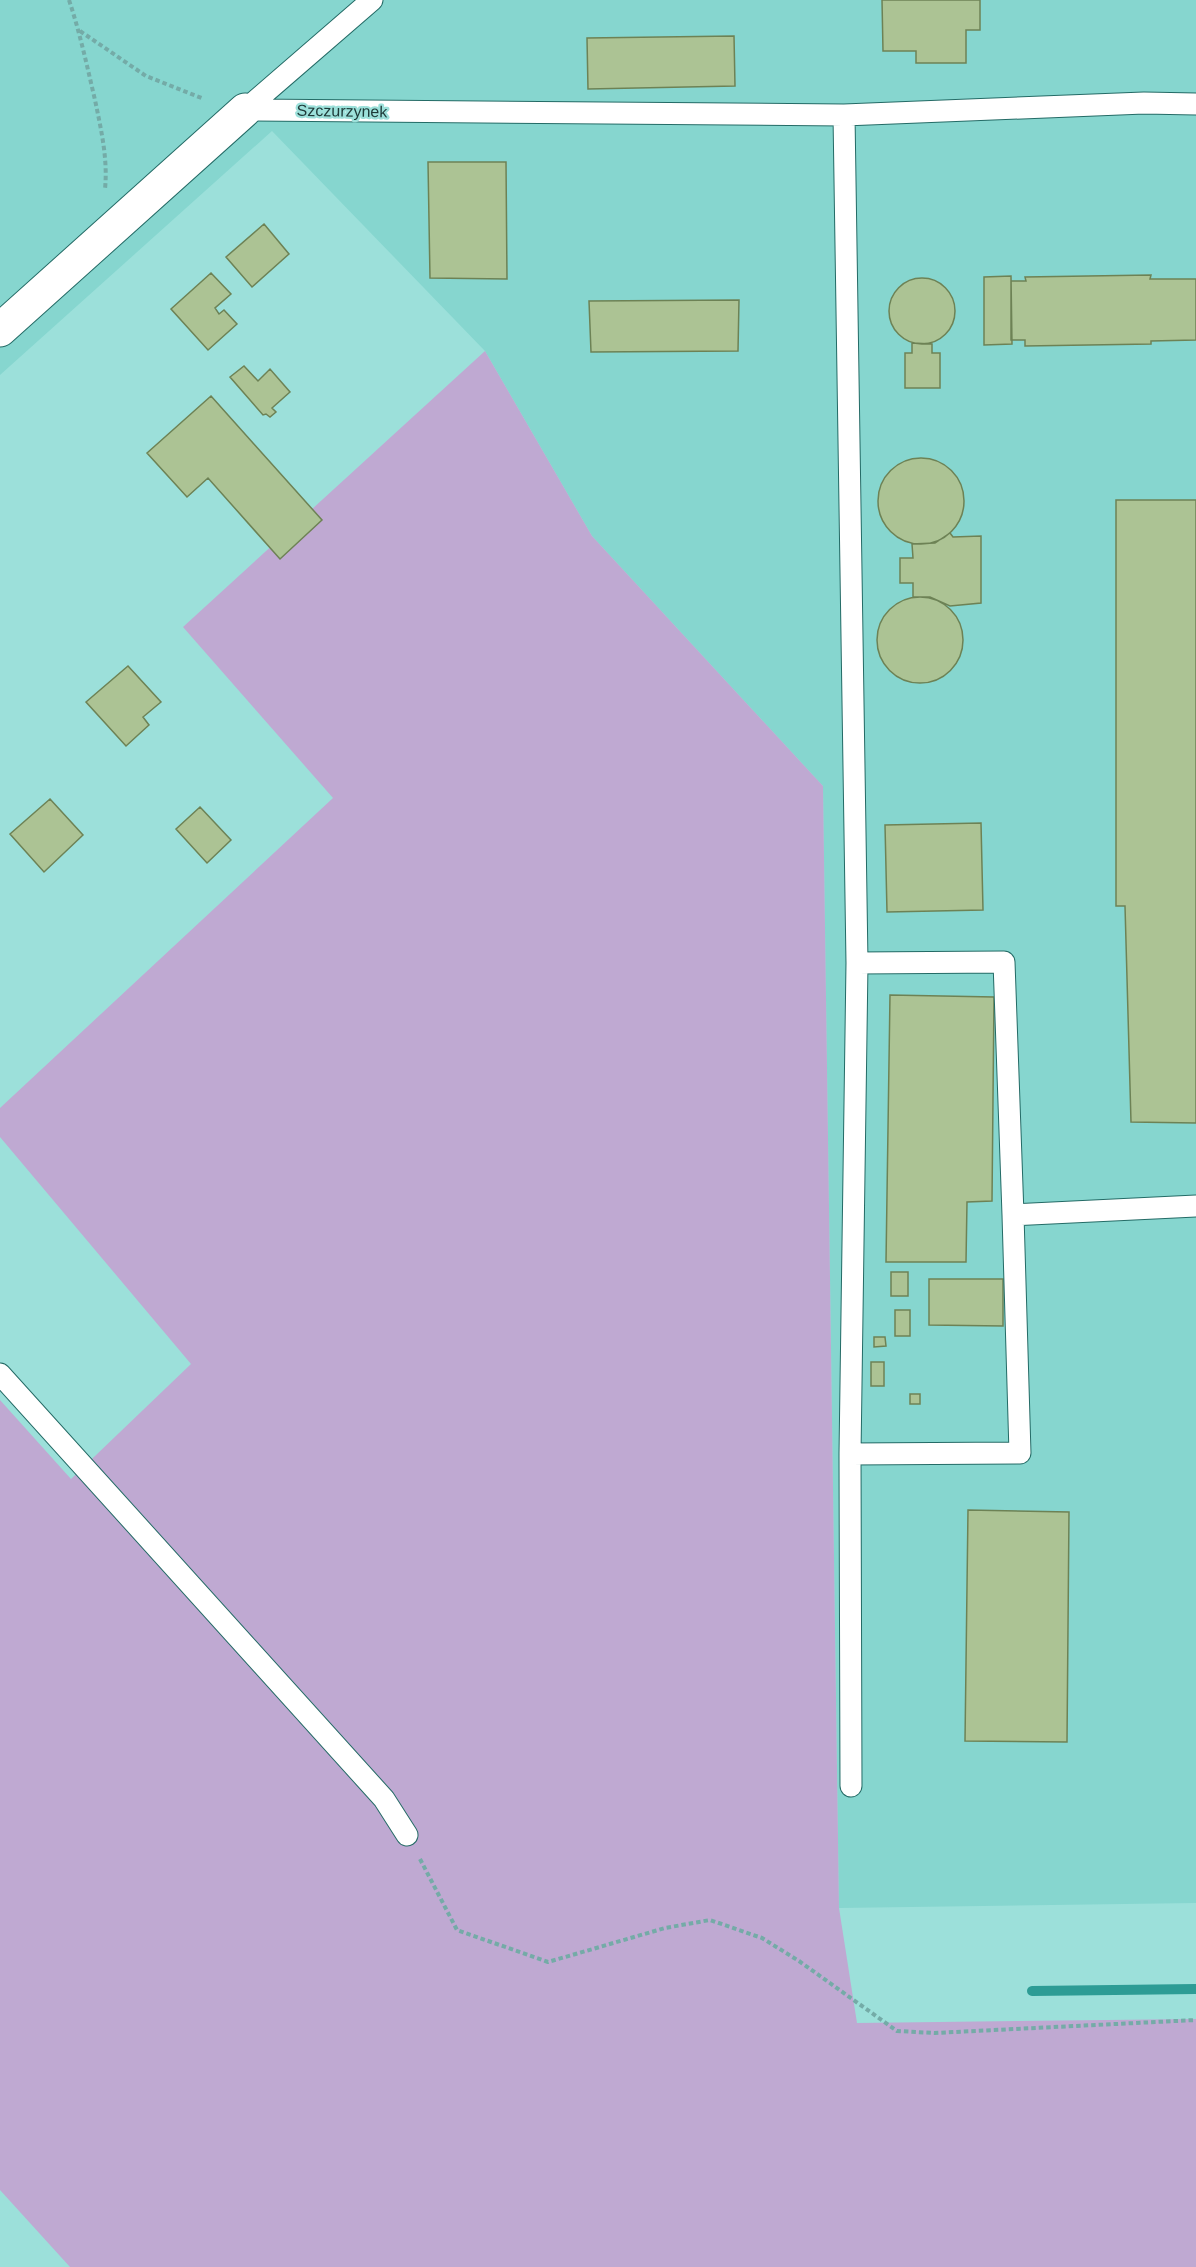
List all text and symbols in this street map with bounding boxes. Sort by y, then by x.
street label: Szczurzynek [297,102,388,120]

